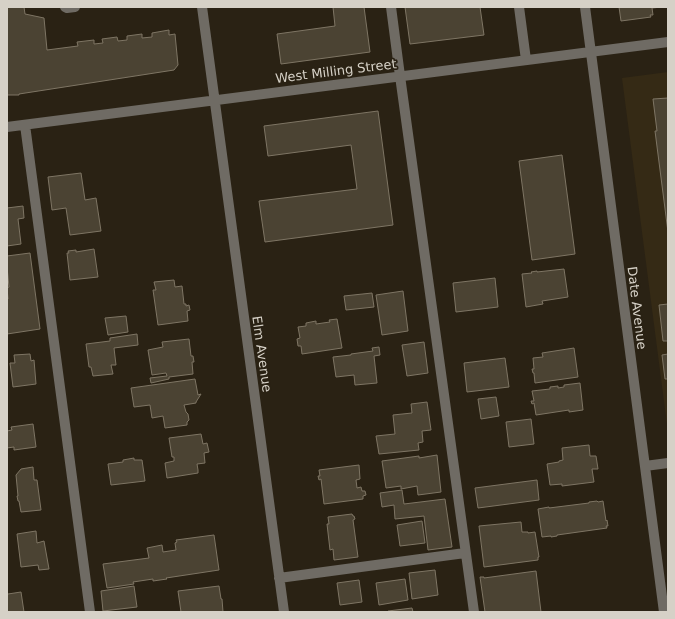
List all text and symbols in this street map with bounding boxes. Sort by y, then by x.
street label: West Milling Street [275,56,397,86]
street label: Date Avenue [624,266,650,350]
street label: Elm Avenue [249,315,275,393]

